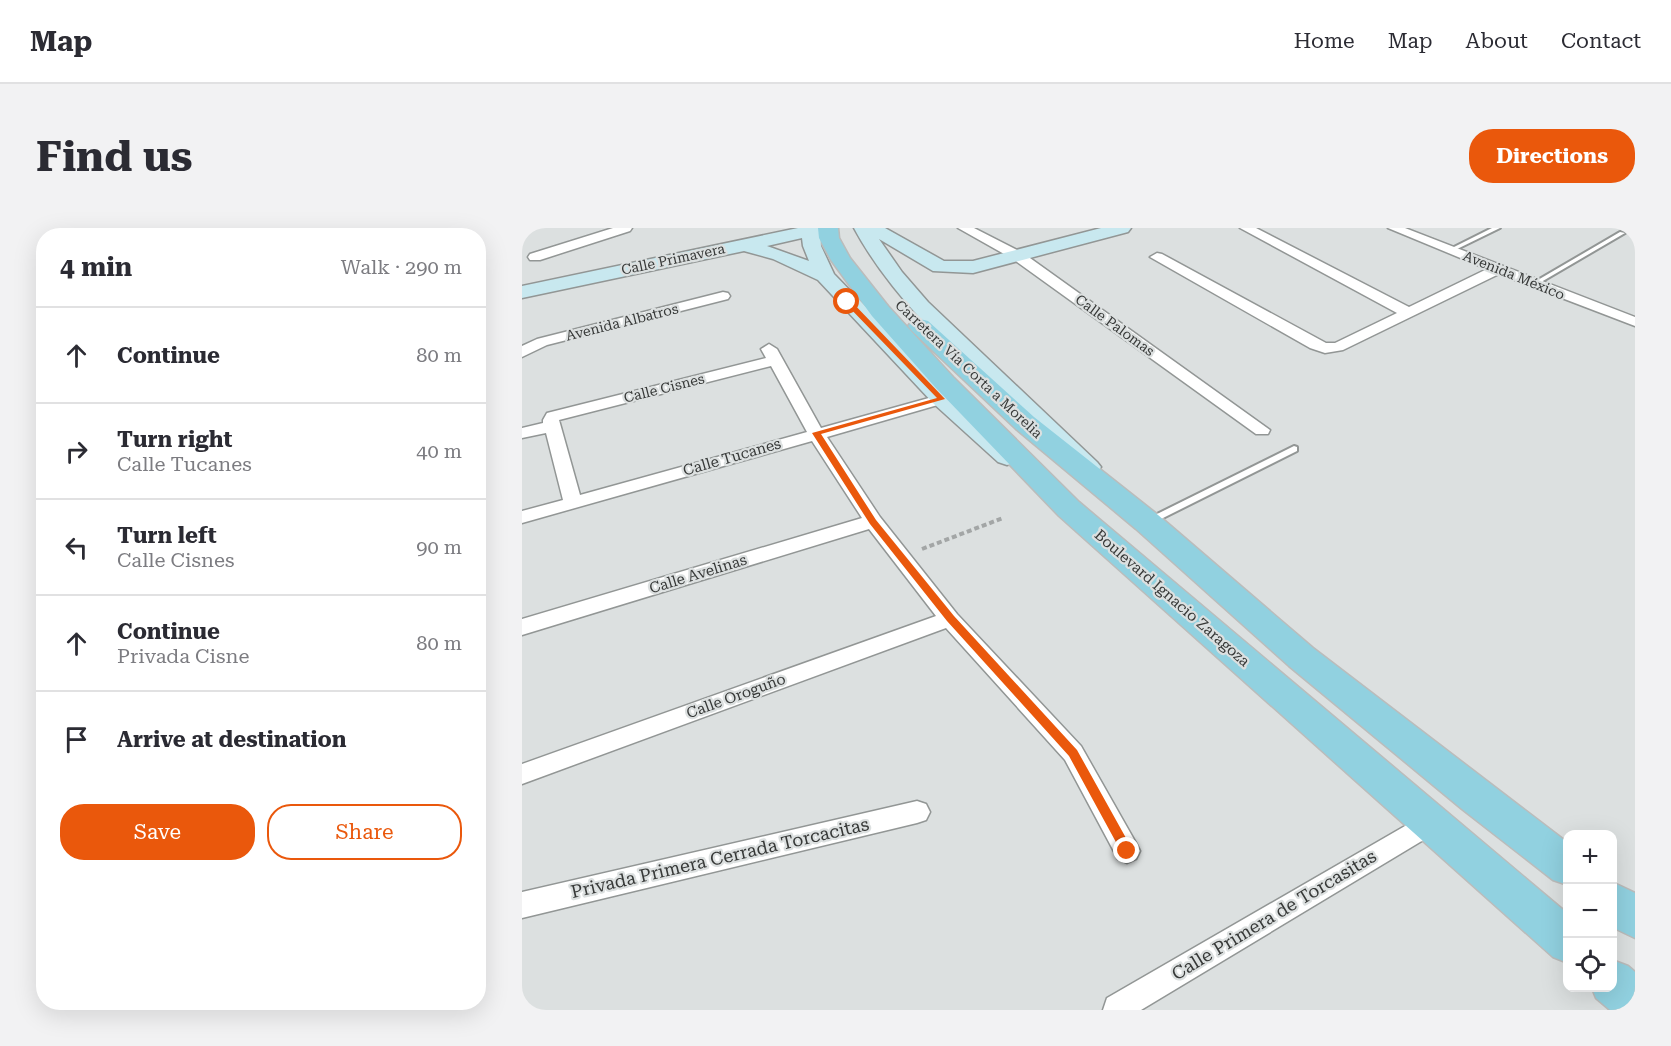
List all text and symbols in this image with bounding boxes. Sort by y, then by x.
text: Map [30,25,92,58]
text: Home [1294,29,1355,53]
text: Map [1388,29,1433,53]
text: About [1466,29,1528,53]
text: Contact [1561,29,1641,53]
button: Directions [1469,129,1635,183]
text: Find us [36,132,193,181]
street label: Calle Primavera [620,240,727,278]
street label: Avenida México [1461,247,1567,303]
text: 4 min [60,252,132,282]
text: Walk · 290 m [341,255,462,279]
route start [833,288,859,314]
street label: Calle Palomas [1072,291,1158,359]
street label: Carretera Vía Corta a Morelia [892,297,1046,442]
street label: Avenida Albatros [564,300,680,344]
icon: ahead [60,339,93,372]
text: Continue [117,343,220,368]
text: 80 m [416,343,462,367]
street label: Calle Cisnes [622,370,706,406]
text: Turn right [117,427,232,452]
street label: Calle Tucanes [681,434,783,480]
icon: right [60,435,93,468]
text: 40 m [416,439,462,463]
text: Calle Tucanes [117,452,252,476]
text: Turn left [117,523,217,548]
street label: Boulevard Ignacio Zaragoza [1091,526,1253,670]
icon: left [60,531,93,564]
text: 90 m [416,535,462,559]
text: Calle Cisnes [117,548,234,572]
street label: Calle Avelinas [647,551,749,597]
text: Continue [117,619,220,644]
icon: ahead [60,627,93,660]
text: 80 m [416,631,462,655]
text: Privada Cisne [117,644,249,668]
street label: Calle Oroguño [684,670,788,722]
icon: arrive [60,723,93,756]
text: Arrive at destination [117,727,346,752]
button: Save [60,804,255,860]
button: Share [267,804,462,860]
street label: Privada Primera Cerrada Torcacitas [569,813,871,902]
map controls [1563,830,1617,992]
button: + [1563,830,1617,884]
route end [1113,837,1139,863]
street label: Calle Primera de Torcasitas [1168,845,1380,984]
button: − [1563,884,1617,938]
button: locate [1563,938,1617,992]

